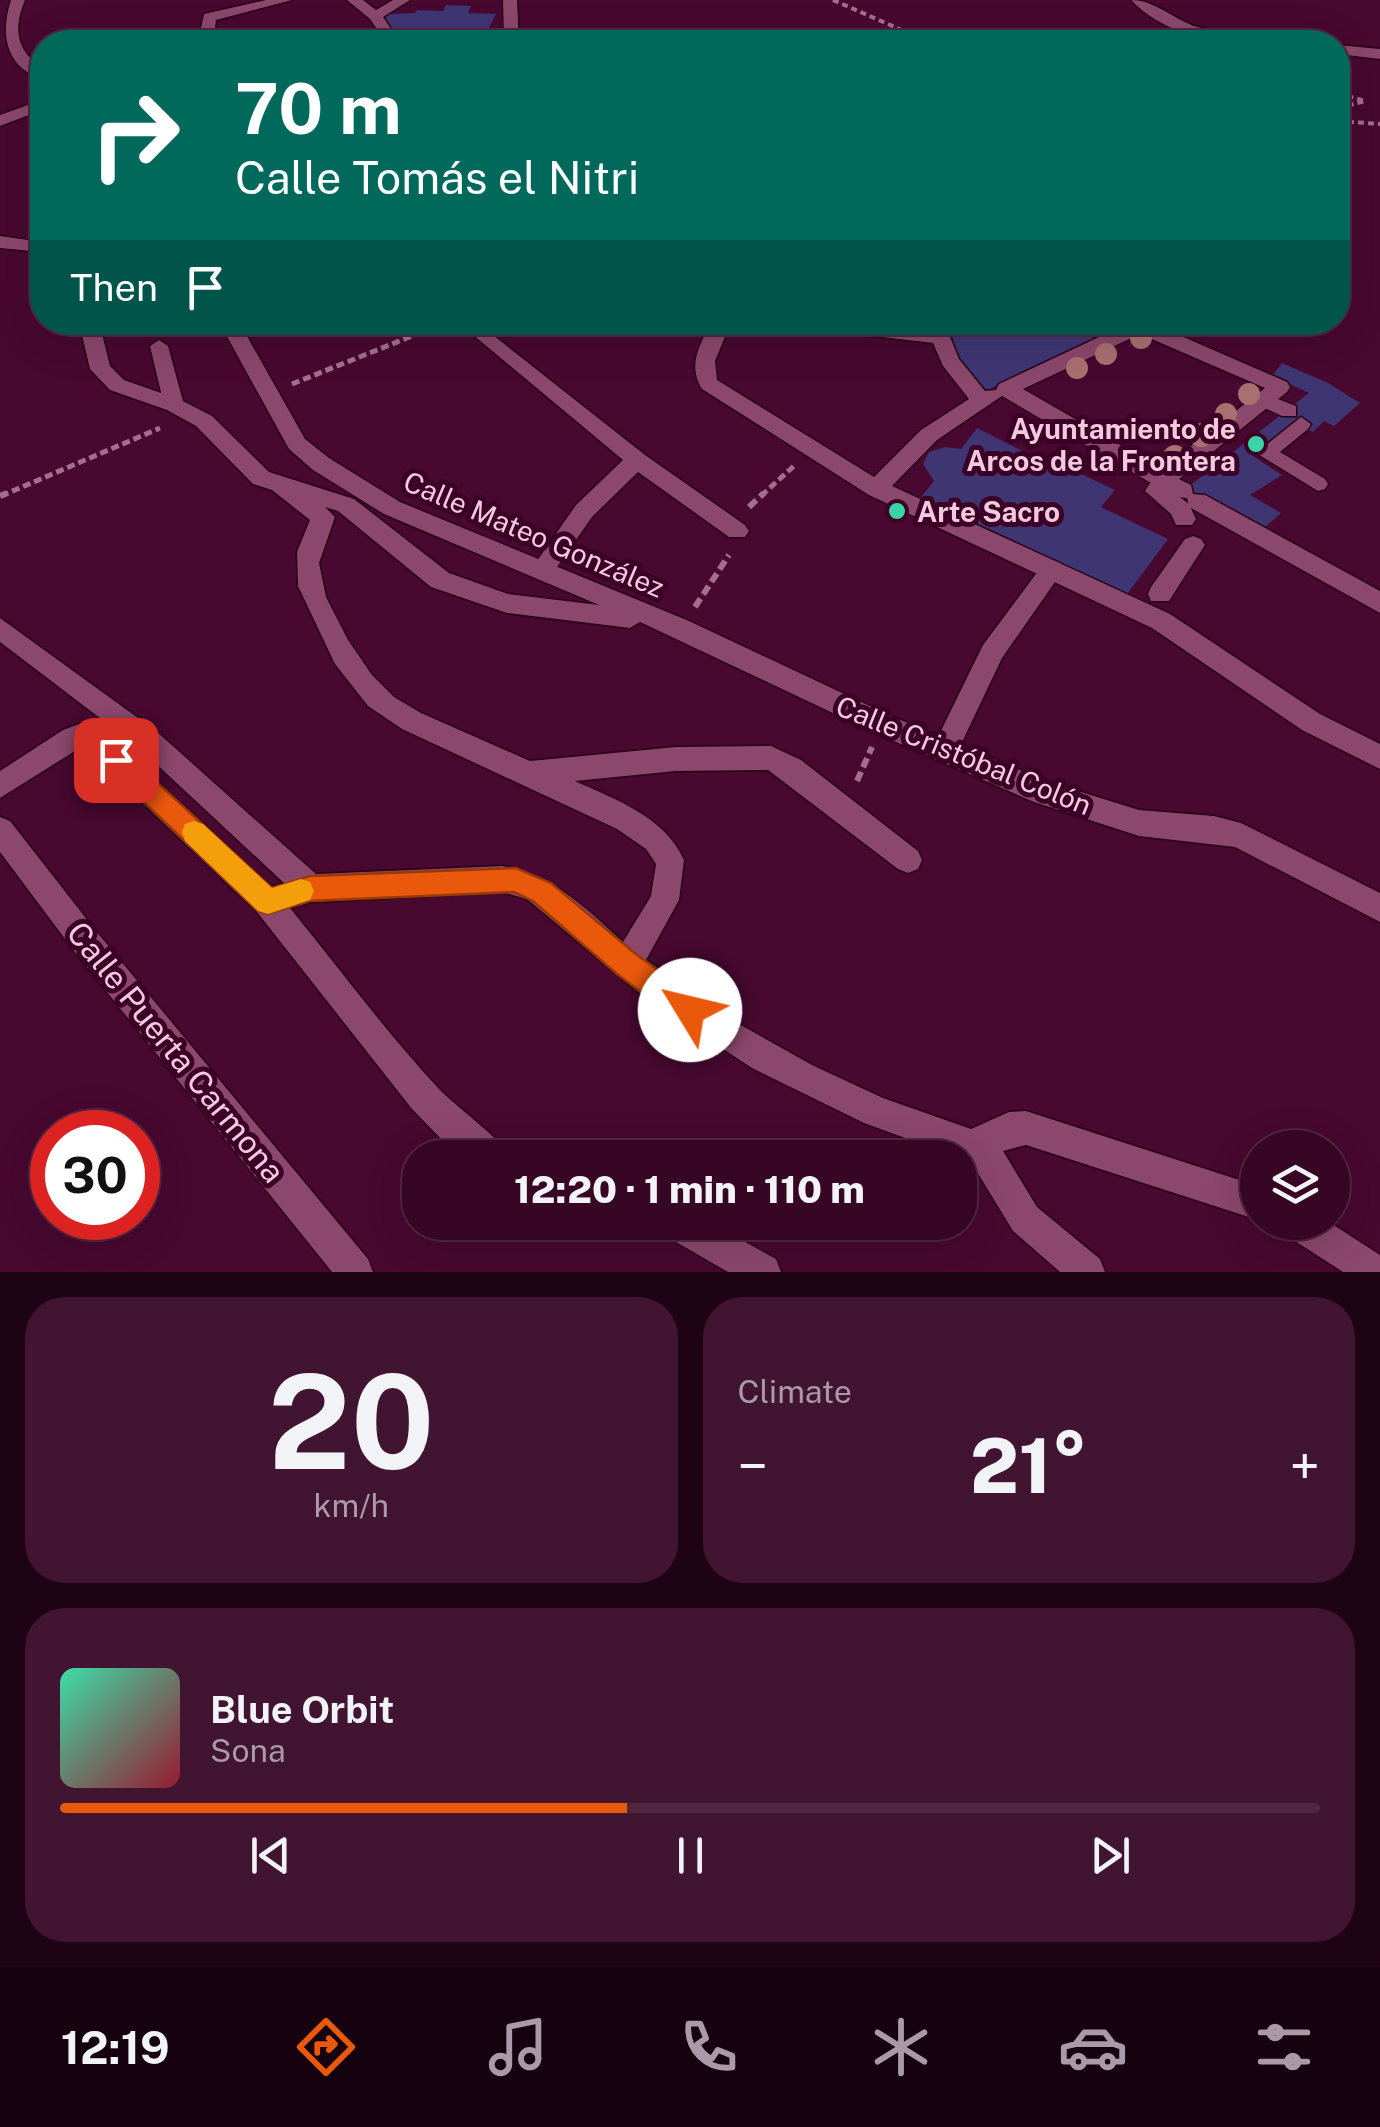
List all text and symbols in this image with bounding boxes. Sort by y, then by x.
text: 70 m [235,67,402,150]
icon: right [70,70,200,200]
text: Calle Tomás el Nitri [235,151,639,204]
icon: arrive [178,260,233,315]
text: Then [70,265,158,310]
place label: Ayuntamiento de Arcos de la Frontera [966,412,1236,477]
marker: Ayuntamiento de Arcos de la Frontera [1245,433,1267,455]
street label: Calle Mateo González [399,464,669,604]
place label: Arte Sacro [917,495,1060,528]
marker: Arte Sacro [886,500,908,522]
street label: Calle Cristóbal Colón [832,689,1096,821]
pin [74,718,159,803]
icon: arrive [89,733,144,788]
street label: Calle Puerta Carmona [60,914,292,1190]
position arrow [638,958,742,1062]
speed limit sign: 30 [30,1110,160,1240]
map controls [1240,1130,1350,1240]
button: layers [1240,1130,1350,1240]
text: 12:20 · 1 min · 110 m [514,1167,865,1212]
text: 20 [268,1346,434,1498]
text: Climate [738,1373,852,1410]
text: 21° [970,1422,1088,1510]
text: − [738,1434,768,1498]
text: + [1290,1434,1320,1498]
text: km/h [314,1487,389,1524]
text: Blue Orbit [210,1687,394,1732]
text: Sona [210,1732,286,1769]
icon: previous [243,1828,298,1883]
icon: pause [663,1828,718,1883]
icon: next [1083,1828,1138,1883]
icon: directions [291,2012,361,2082]
icon: music [483,2012,553,2082]
icon: phone [674,2012,744,2082]
icon: climate [866,2012,936,2082]
icon: car [1058,2012,1128,2082]
icon: filters [1249,2012,1319,2082]
text: 12:19 [61,2021,170,2074]

